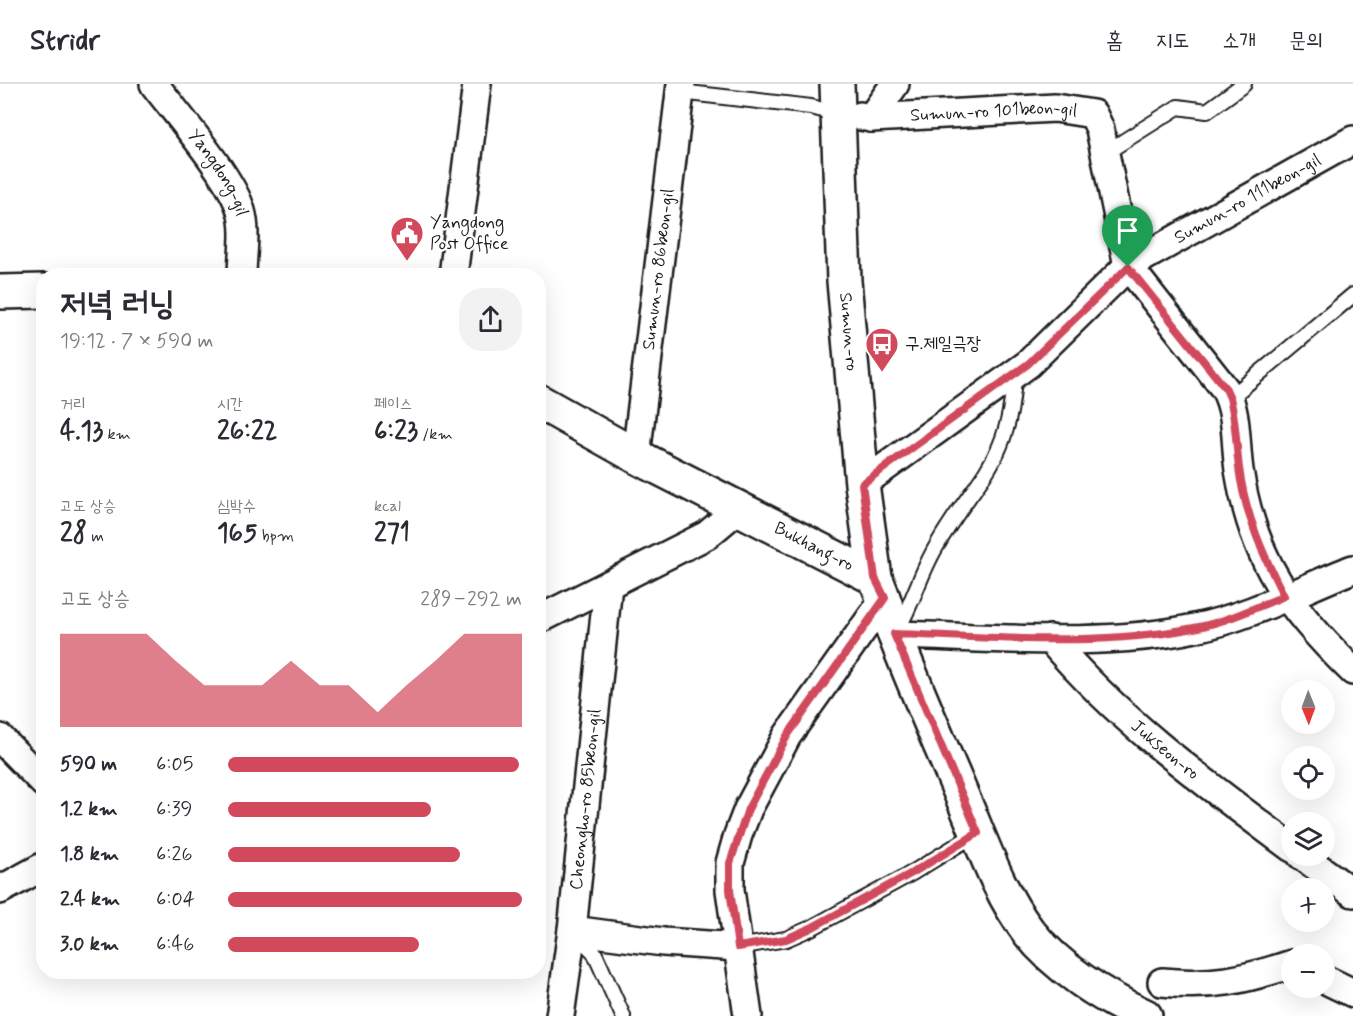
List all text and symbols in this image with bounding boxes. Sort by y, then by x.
text: Stridr [30,23,100,60]
text: 홈 [1106,27,1123,55]
text: 지도 [1156,27,1189,55]
text: 소개 [1222,27,1256,55]
text: 문의 [1289,27,1323,55]
street label: Sumun-ro 101beon-gil [910,96,1079,128]
street label: Yangdong-gil [182,124,254,218]
street label: Sumun-ro 111beon-gil [1170,148,1325,250]
street label: Sumun-ro 86beon-gil [637,187,680,351]
pin [1102,205,1153,267]
place label: Yangdong Post Office [430,211,509,256]
icon: arrive [1111,214,1144,247]
public building icon: Yangdong Post Office [389,215,425,262]
text: 저녁 러닝 [60,283,175,327]
button: share [459,288,522,351]
street label: Sumun-ro [833,291,864,372]
bus stop icon: 구.제일극장 [864,326,900,373]
text: 19:12 · 7 × 590 m [60,328,214,355]
place label: 구.제일극장 [905,332,981,356]
text: 거리 [60,394,86,415]
text: 시간 [217,394,243,415]
text: 페이스 [374,394,413,415]
text: 4.13 [60,415,103,449]
text: 26:22 [217,415,278,449]
text: 6:23 [374,415,418,449]
text: km [103,424,131,445]
text: /km [418,424,453,445]
text: 고도 상승 [60,496,116,517]
text: 심박수 [217,496,256,517]
text: kcal [374,496,401,517]
street label: Bukhang-ro [770,516,858,577]
text: 28 [60,517,87,551]
text: 165 [217,517,257,551]
text: 271 [374,517,410,551]
text: m [87,526,104,547]
text: bpm [257,526,294,547]
text: 고도 상승 [60,586,130,613]
text: 289–292 m [420,586,522,613]
north arrow [1281,680,1335,734]
map controls [1281,680,1335,998]
street label: Cheongho-ro 85beon-gil [564,708,607,891]
street label: Jukseon-ro [1125,714,1204,786]
button: locate [1281,746,1335,800]
text: 590 m [60,751,117,778]
text: 6:05 [156,751,193,778]
text: 1.2 km [60,796,117,823]
text: 6:39 [156,796,193,823]
button: layers [1281,812,1335,866]
text: 1.8 km [60,841,119,868]
text: 6:26 [156,841,192,868]
button: + [1281,878,1335,932]
text: 2.4 km [60,886,120,913]
text: 6:04 [156,886,195,913]
text: 3.0 km [60,931,119,958]
text: 6:46 [156,931,194,958]
button: − [1281,944,1335,998]

